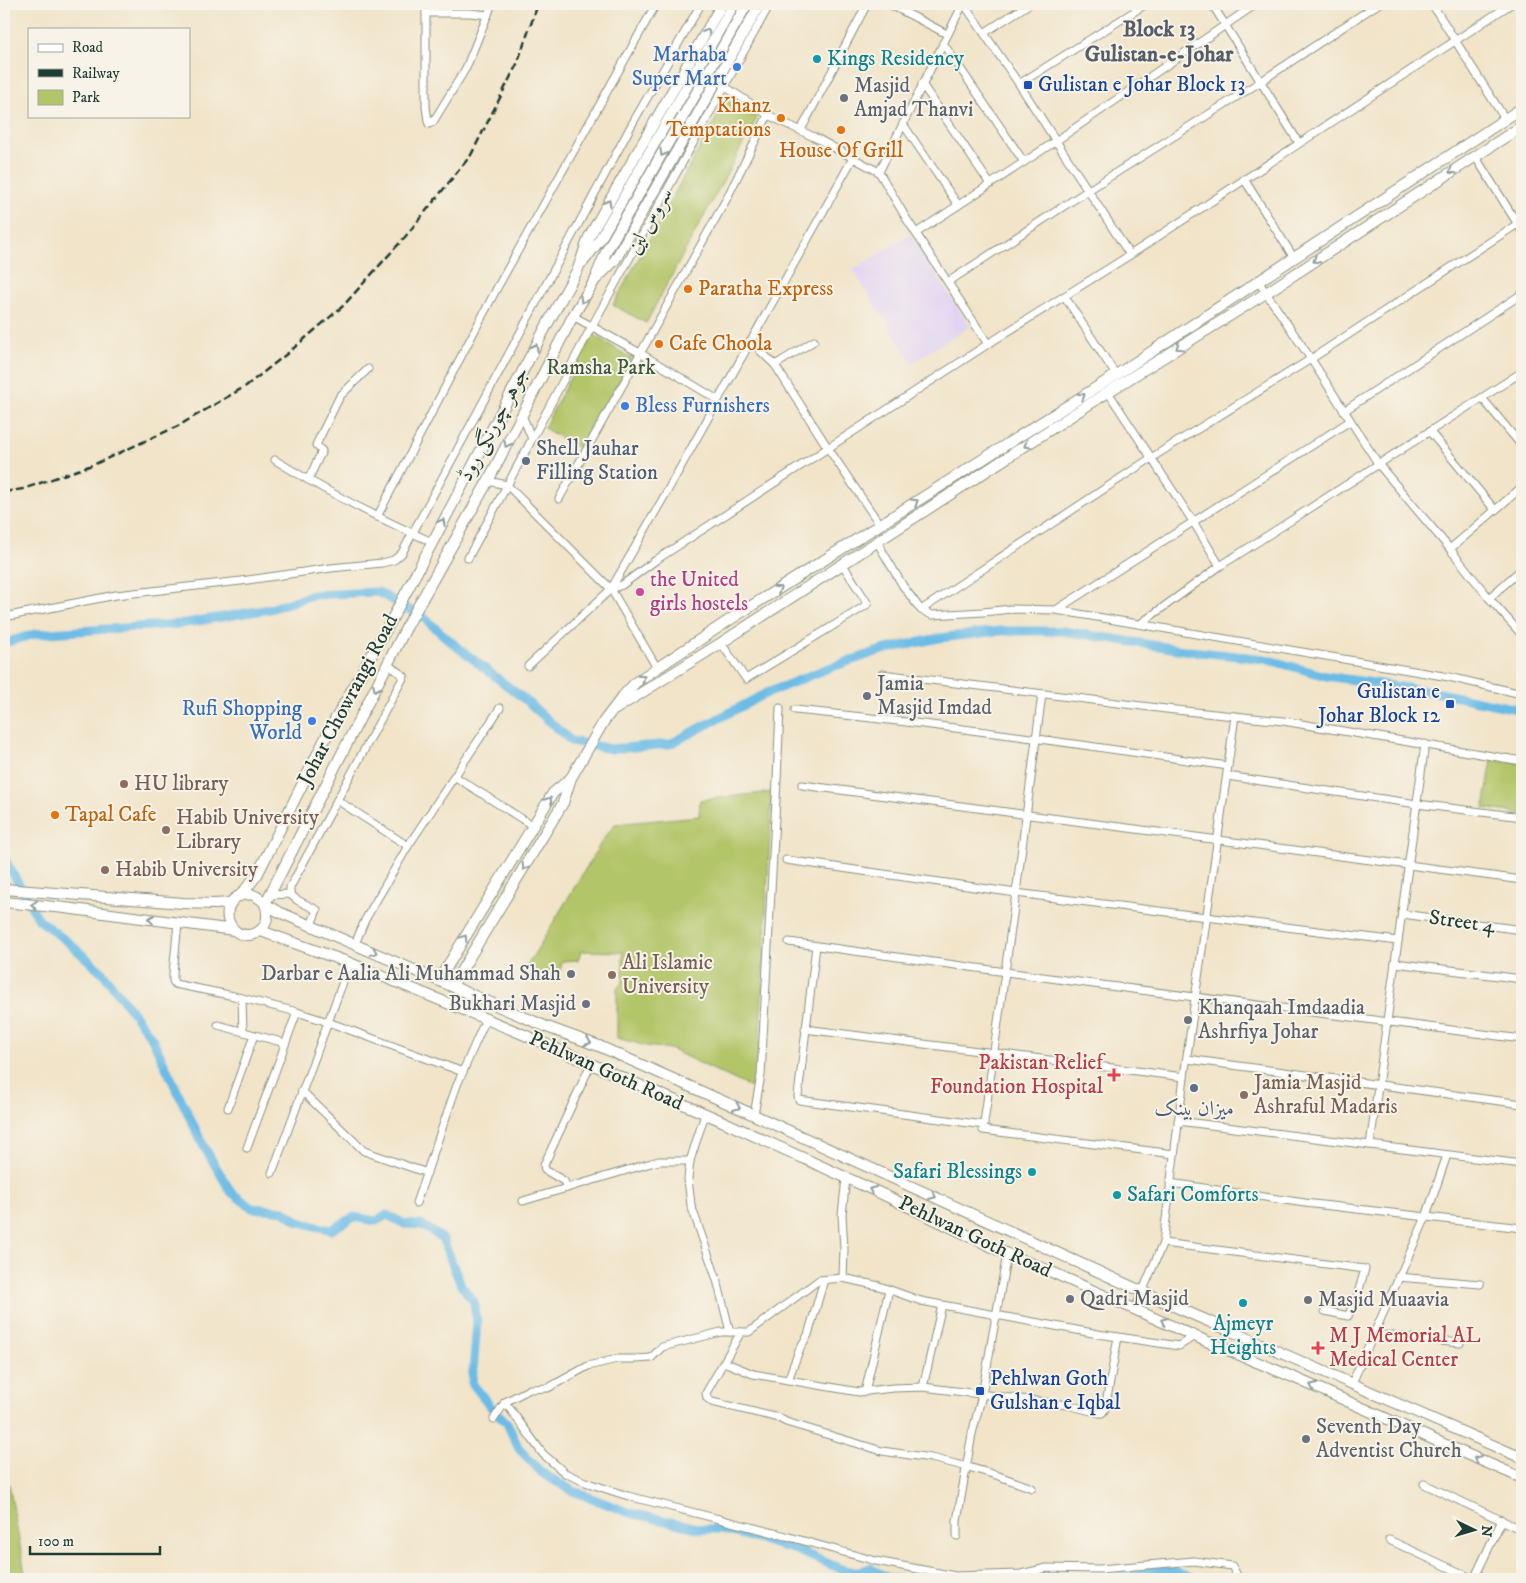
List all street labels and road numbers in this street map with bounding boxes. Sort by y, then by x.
street label: سروس لین [621,183,679,259]
street label: جوہر چورنگی روڈ [452,362,535,486]
street label: Johar Chowrangi Road [291,609,404,792]
street label: Street 4 [1427,905,1498,940]
street label: Pehlwan Goth Road [525,1025,688,1117]
street label: Pehlwan Goth Road [894,1190,1056,1284]

